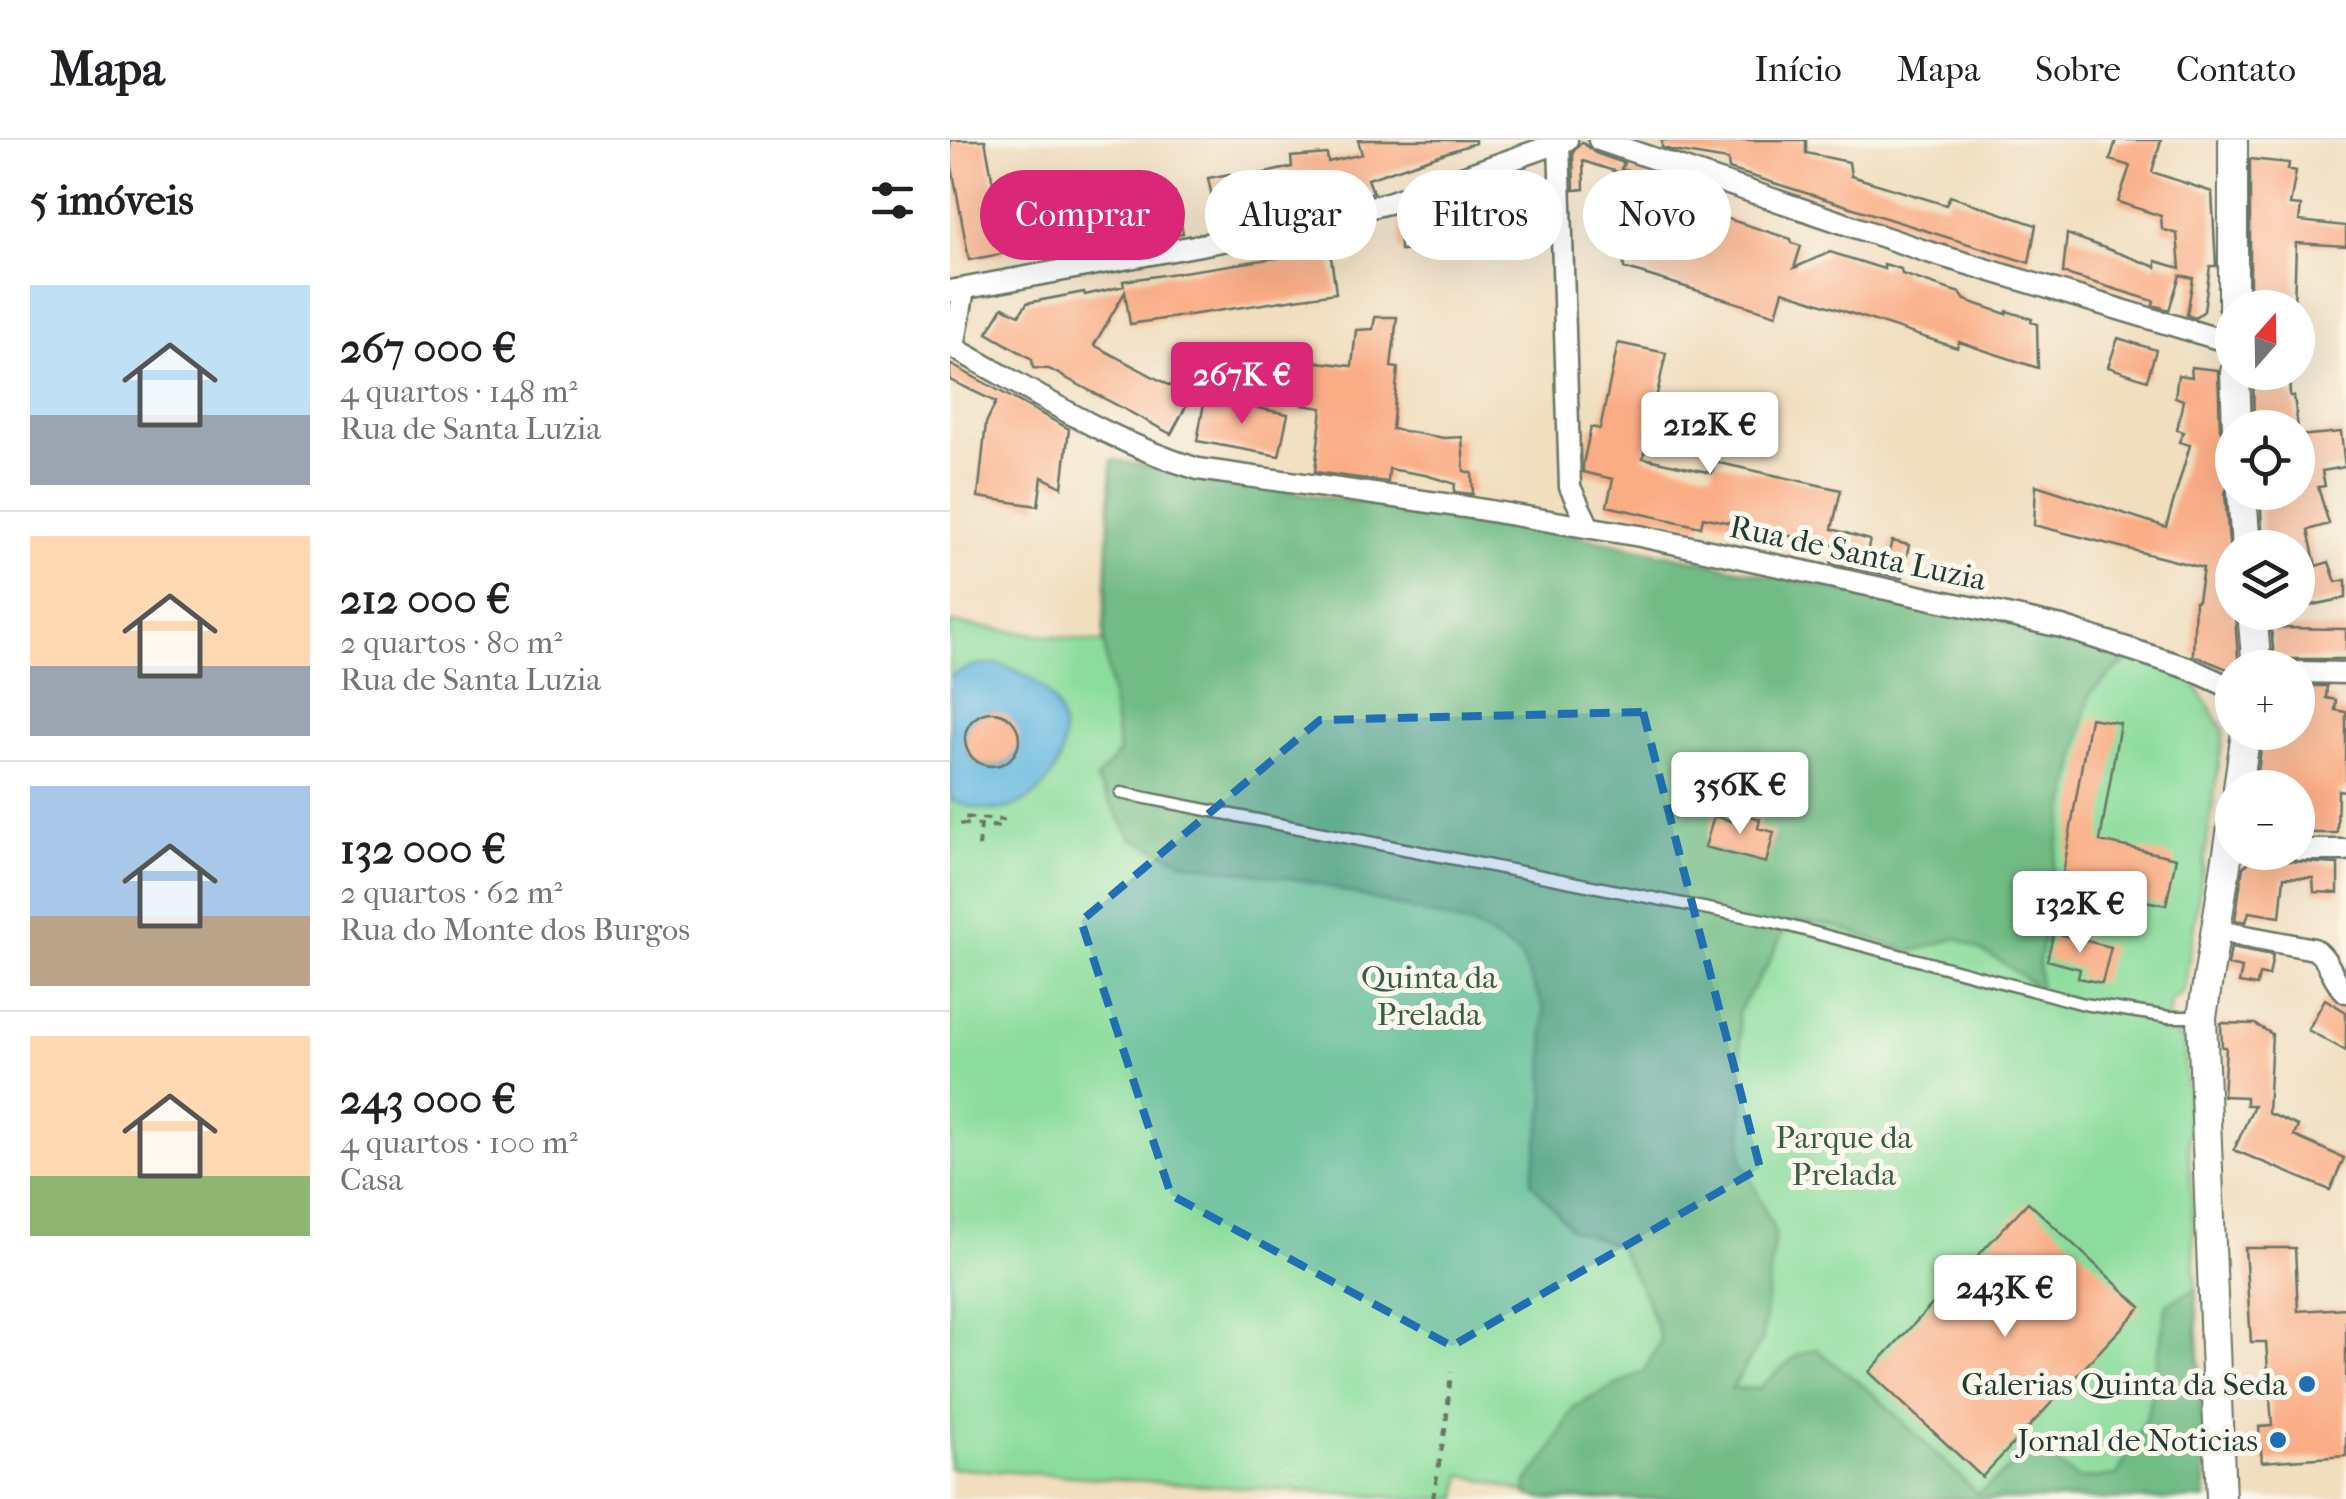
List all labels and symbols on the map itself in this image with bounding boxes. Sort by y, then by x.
north arrow [2215,290,2315,390]
pin: 267K € [1161,342,1323,427]
pin: 212K € [1629,392,1791,477]
street label: Rua de Santa Luzia [1726,508,1991,598]
pin: 356K € [1659,752,1821,837]
pin: 132K € [1999,871,2161,956]
park label: Quinta da Prelada [1361,959,1498,1033]
park label: Parque da Prelada [1776,1119,1914,1193]
pin: 243K € [1924,1255,2086,1340]
place label: Galerias Quinta da Seda [1961,1366,2288,1403]
marker: Galerias Quinta da Seda [2296,1373,2318,1395]
place label: Jornal de Noticias [2014,1422,2258,1459]
marker: Jornal de Noticias [2267,1429,2289,1451]

